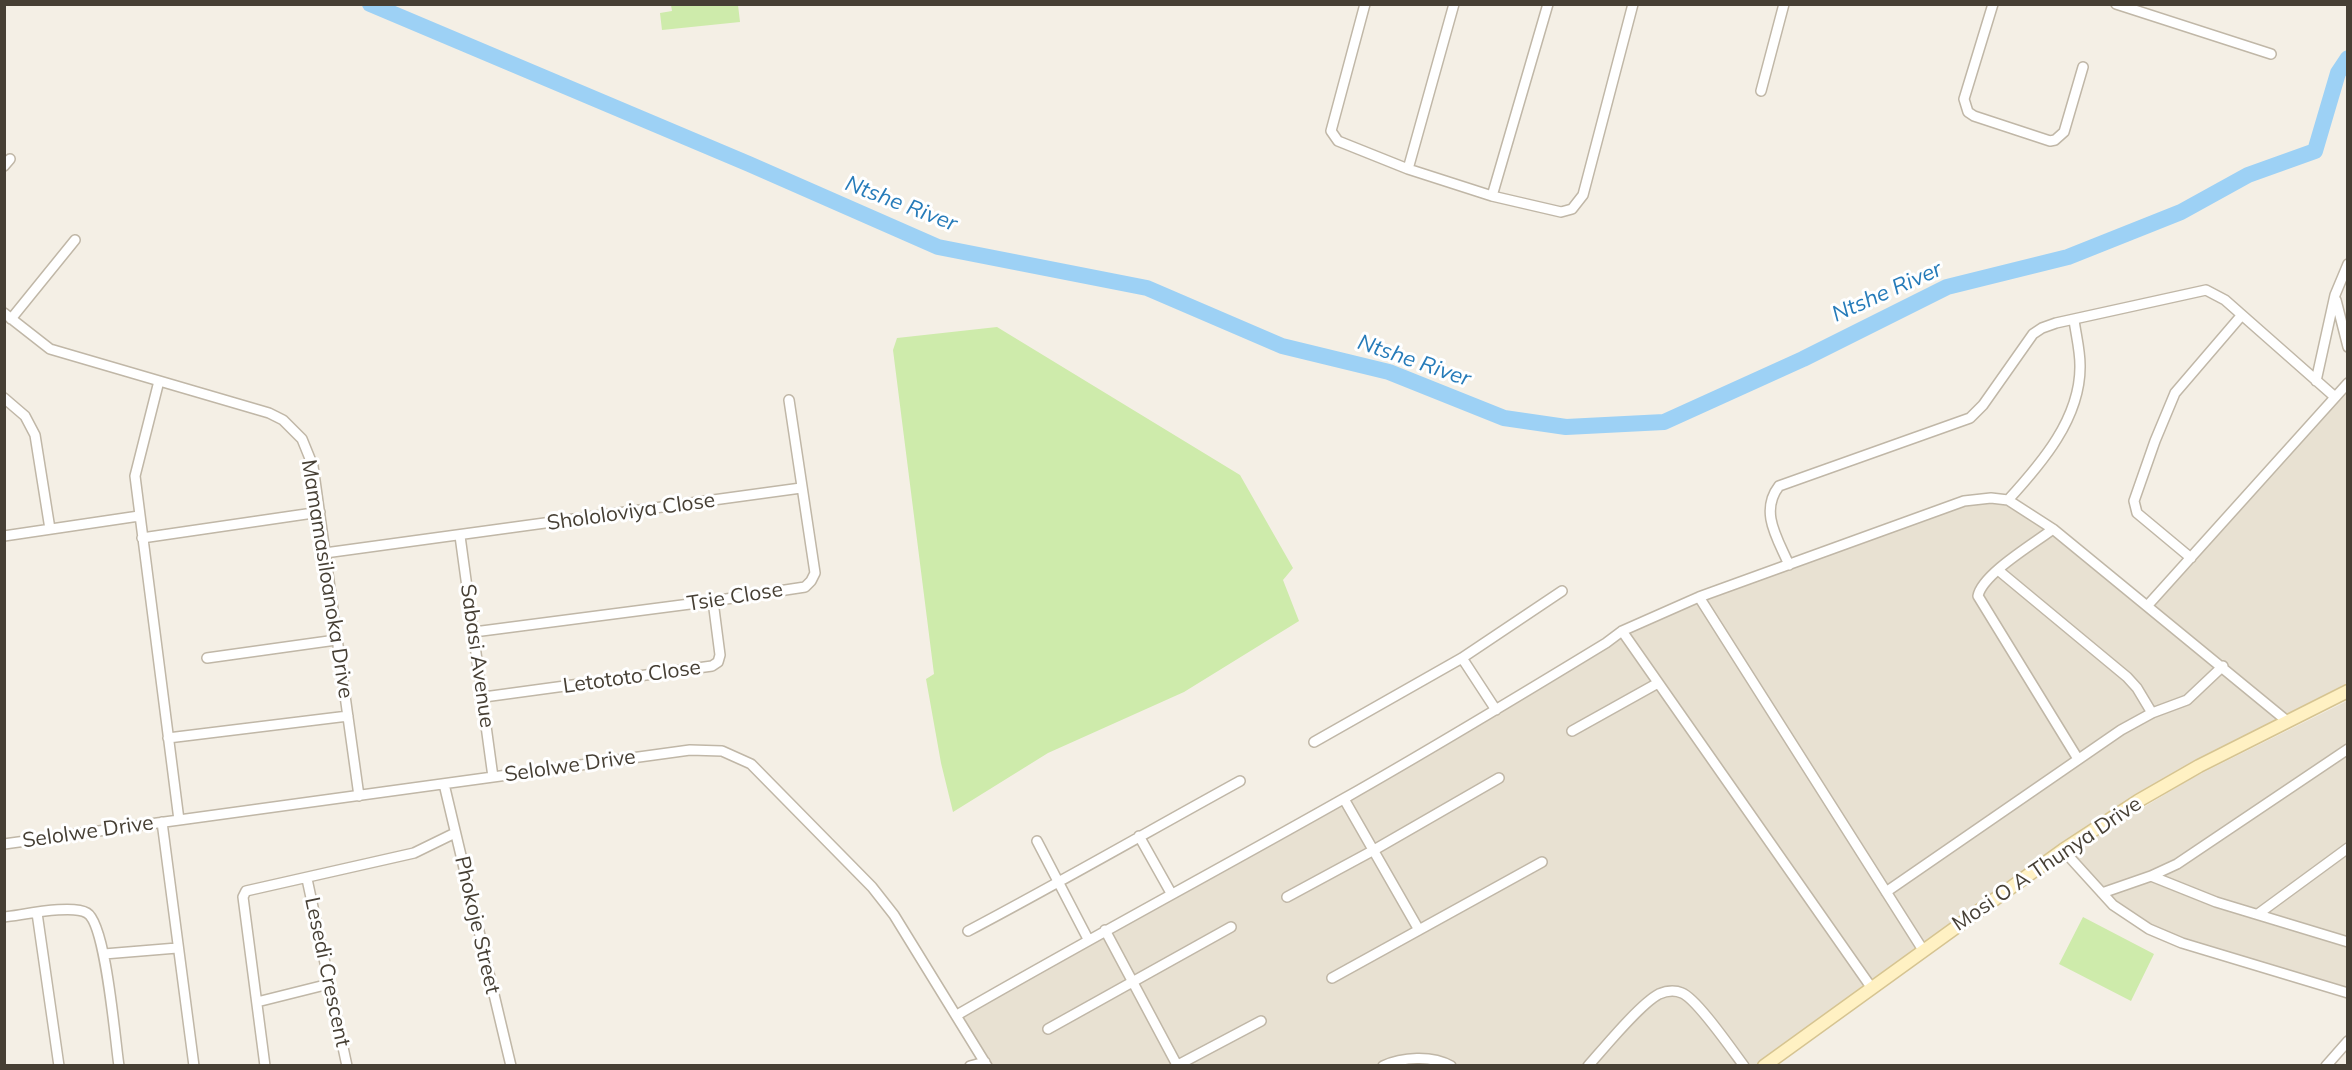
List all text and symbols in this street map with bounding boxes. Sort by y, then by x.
water label: Ntshe River [841,171,961,237]
water label: Ntshe River [1828,256,1946,328]
water label: Ntshe River [1354,329,1474,393]
street label: Mamamasiloanoka Drive [296,458,358,700]
street label: Shololoviya Close [545,488,717,536]
street label: Tsie Close [685,577,785,617]
street label: Sabasi Avenue [454,582,500,730]
street label: Letototo Close [561,655,703,699]
street label: Selolwe Drive [503,744,637,788]
street label: Mosi O A Thunya Drive [1948,791,2146,937]
street label: Selolwe Drive [21,810,155,854]
street label: Phokoje Street [449,854,505,996]
street label: Lesedi Crescent [299,895,355,1049]

